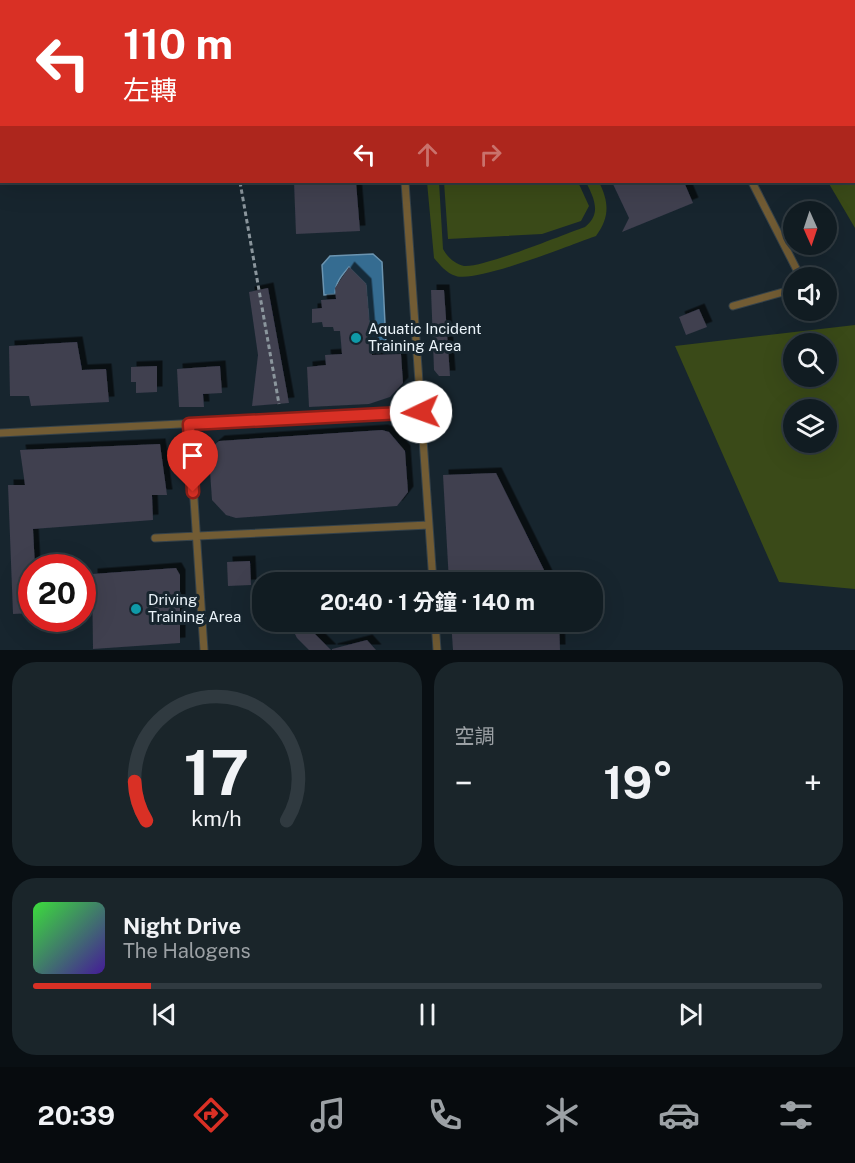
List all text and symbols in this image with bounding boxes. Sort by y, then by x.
text: 110 m [123,19,233,68]
icon: left [24,24,102,102]
text: 左轉 [123,74,177,106]
icon: left [348,138,381,171]
icon: ahead [411,138,444,171]
icon: right [474,138,507,171]
north arrow [783,201,837,255]
map controls [783,201,837,453]
button: sound [783,267,837,321]
place label: Aquatic Incident Training Area [368,320,482,354]
marker: Aquatic Incident Training Area [349,331,363,345]
button: search [783,333,837,387]
position arrow [389,380,453,444]
button: layers [783,399,837,453]
pin [167,430,218,492]
icon: arrive [176,439,209,472]
speed limit sign: 20 [18,554,96,632]
text: 20:40 · 1 分鐘 · 140 m [320,589,535,615]
place label: Driving Training Area [148,591,241,625]
marker: Driving Training Area [129,602,143,616]
text: 空調 [455,724,495,748]
text: 17 [184,736,250,809]
text: 19° [603,756,673,809]
text: − [455,764,473,802]
text: + [804,764,822,802]
text: km/h [192,806,242,831]
text: Night Drive [123,913,241,939]
text: The Halogens [123,939,251,963]
icon: previous [148,998,181,1031]
icon: pause [411,998,444,1031]
icon: next [674,998,707,1031]
icon: directions [190,1094,232,1136]
icon: music [307,1094,349,1136]
icon: phone [424,1094,466,1136]
icon: climate [541,1094,583,1136]
icon: car [658,1094,700,1136]
icon: filters [775,1094,817,1136]
text: 20:39 [38,1099,115,1131]

